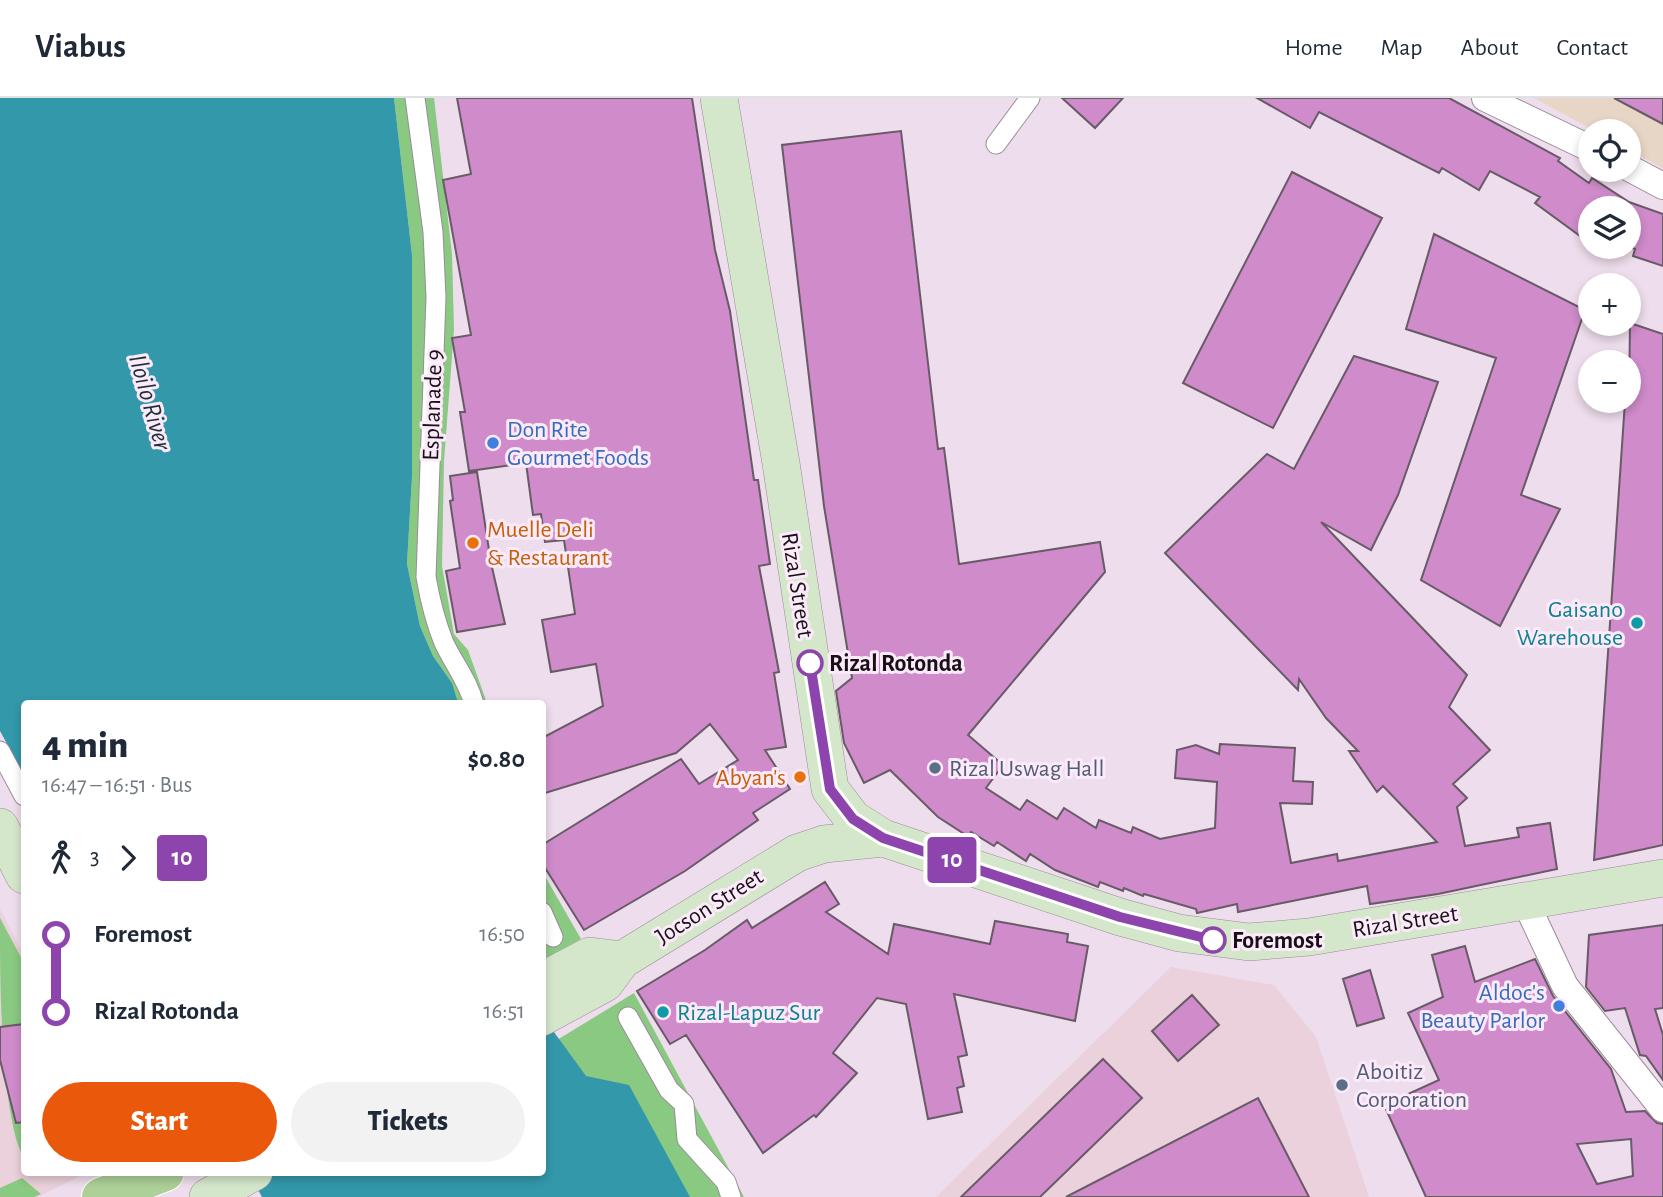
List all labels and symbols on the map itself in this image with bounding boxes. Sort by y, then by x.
street label: Esplanade 9 [419,349,447,461]
water label: Iloilo River [124,351,176,455]
place label: Don Rite Gourmet Foods [507,418,649,470]
marker: Don Rite Gourmet Foods [485,435,501,451]
place label: Muelle Deli & Restaurant [487,518,610,570]
street label: Rizal Street [777,531,817,640]
marker: Muelle Deli & Restaurant [465,535,481,551]
place label: Gaisano Warehouse [1517,598,1623,650]
marker: Gaisano Warehouse [1629,615,1645,631]
marker: Rizal Rotonda [797,650,823,676]
place label: Rizal Rotonda [829,652,963,676]
place label: Rizal Uswag Hall [949,757,1104,781]
marker: Rizal Uswag Hall [927,760,943,776]
place label: Abyan's [716,766,786,790]
marker: Abyan's [792,769,808,785]
line badge: 10 [920,837,984,883]
street label: Jocson Street [652,864,768,949]
street label: Rizal Street [1351,902,1460,942]
marker: Foremost [1200,927,1226,953]
place label: Foremost [1232,929,1322,953]
place label: Aldoc's Beauty Parlor [1420,981,1545,1033]
marker: Aldoc's Beauty Parlor [1551,998,1567,1014]
place label: Rizal-Lapuz Sur [677,1001,820,1025]
marker: Rizal-Lapuz Sur [655,1004,671,1020]
place label: Aboitiz Corporation [1356,1060,1467,1112]
marker: Aboitiz Corporation [1334,1077,1350,1093]

